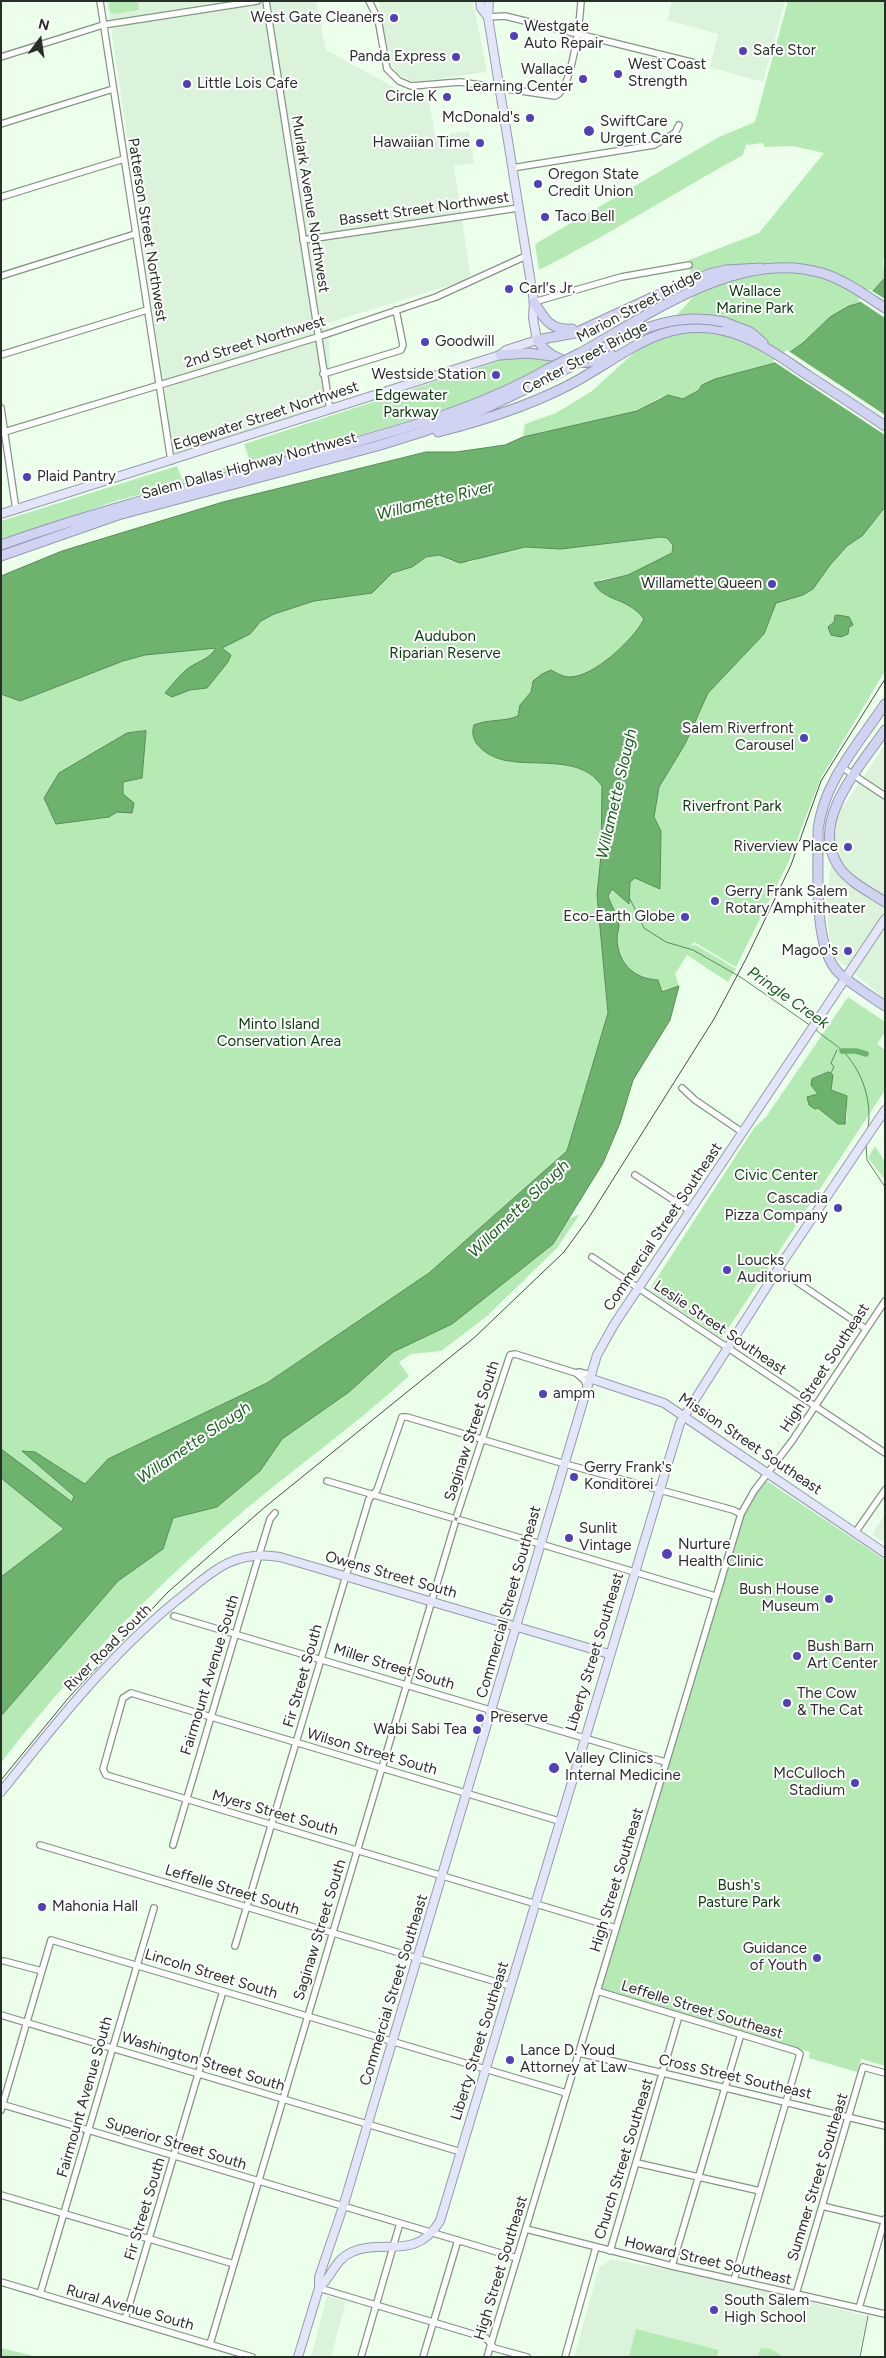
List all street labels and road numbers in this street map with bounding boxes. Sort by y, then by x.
street label: Murlark Avenue Northwest [287,114,333,294]
street label: Patterson Street Northwest [124,137,170,323]
street label: Bassett Street Northwest [338,188,510,230]
street label: Marion Street Bridge [573,265,705,347]
street label: 2nd Street Northwest [182,312,328,372]
street label: Center Street Bridge [519,317,651,399]
street label: Edgewater Street Northwest [171,378,361,454]
street label: Salem Dallas Highway Northwest [139,429,359,503]
street label: Commercial Street Southeast [600,1139,726,1315]
street label: Leslie Street Southeast [650,1277,790,1379]
street label: High Street Southeast [777,1300,873,1436]
street label: Saginaw Street South [441,1359,503,1503]
street label: Mission Street Southeast [675,1389,825,1499]
street label: Commercial Street Southeast [473,1504,545,1700]
street label: Owens Street South [323,1548,459,1602]
street label: Liberty Street Southeast [562,1570,628,1734]
street label: Fairmount Avenue South [177,1593,243,1757]
street label: River Road South [61,1601,155,1695]
street label: Fir Street South [280,1622,326,1730]
street label: Miller Street South [331,1640,457,1694]
street label: Wilson Street South [305,1725,439,1779]
street label: Myers Street South [210,1786,340,1840]
street label: High Street Southeast [586,1806,648,1954]
street label: Saginaw Street South [290,1857,350,2003]
street label: Leffelle Street South [163,1861,301,1919]
street label: Commercial Street Southeast [356,1892,432,2088]
street label: Lincoln Street South [142,1945,280,2003]
street label: Liberty Street Southeast [447,1959,513,2123]
street label: Leffelle Street Southeast [619,1977,785,2043]
street label: Fairmount Avenue South [53,2014,117,2180]
street label: Washington Street South [119,2029,287,2095]
street label: Cross Street Southeast [657,2051,813,2103]
street label: Church Street Southeast [591,2076,657,2242]
street label: Summer Street Southeast [784,2091,852,2263]
street label: Superior Street South [103,2114,249,2174]
street label: Fir Street South [121,2155,169,2263]
street label: High Street Southeast [470,2194,532,2342]
street label: Howard Street Southeast [623,2233,793,2289]
street label: Rural Avenue South [64,2281,196,2335]

